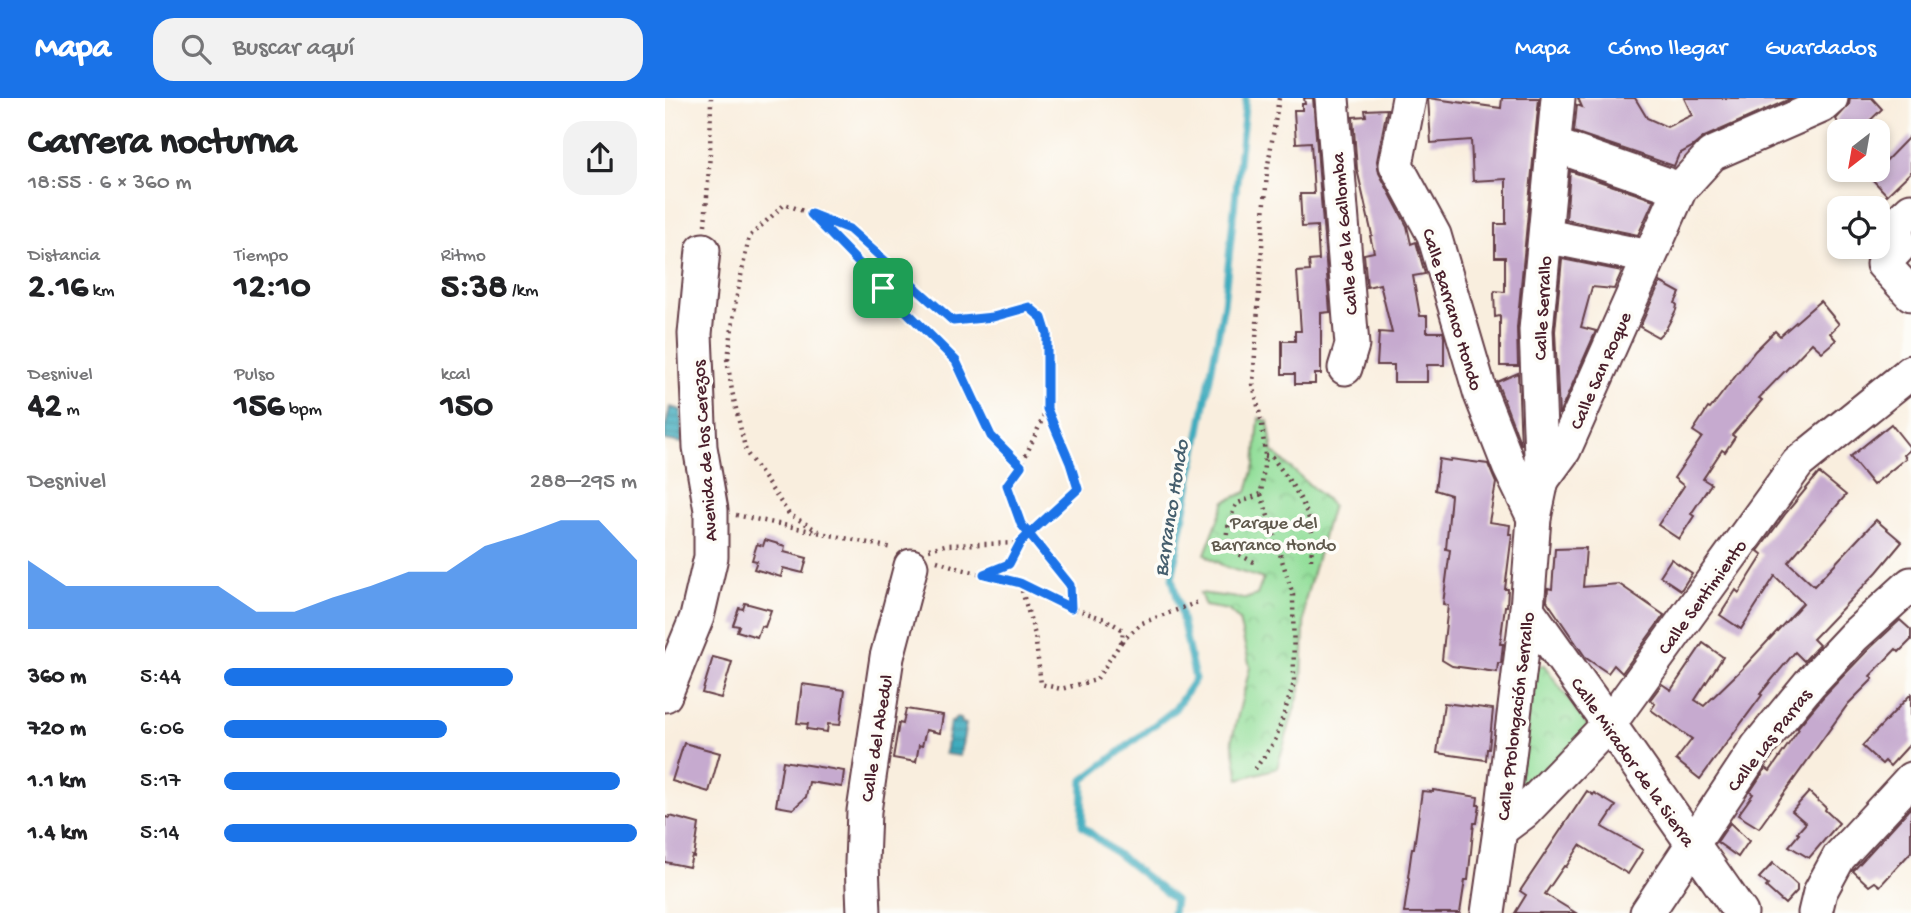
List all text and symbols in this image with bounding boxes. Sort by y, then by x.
search box [153,18,643,81]
text: Mapa [35,30,111,68]
icon: search [177,30,215,68]
text: Buscar aquí [233,34,354,65]
text: Mapa [1515,35,1570,64]
text: Cómo llegar [1608,35,1727,64]
text: Guardados [1765,35,1876,64]
north arrow [1827,119,1890,182]
map controls [1827,119,1890,259]
button: share [563,121,637,195]
text: Carrera nocturna [28,122,296,166]
street label: Calle de la Gallomba [1328,150,1365,316]
text: 18:55 · 6 × 360 m [28,170,192,197]
button: locate [1827,196,1890,259]
street label: Calle Barranco Hondo [1415,226,1486,394]
text: Distancia [28,245,100,268]
text: Tiempo [234,245,288,268]
text: Ritmo [441,245,486,268]
street label: Calle Serrallo [1530,255,1559,361]
pin [853,258,913,318]
text: 2.16 [28,268,88,309]
text: 12:10 [234,268,311,309]
text: 5:38 [441,268,507,309]
icon: arrive [864,269,902,307]
text: km [88,280,115,303]
text: /km [507,280,538,303]
street label: Calle San Roque [1566,309,1638,434]
street label: Avenida de los Cerezos [689,358,724,542]
text: Desnivel [28,364,93,387]
text: Pulso [234,364,275,387]
text: kcal [441,364,470,387]
text: 42 [28,387,62,428]
text: 156 [234,387,285,428]
text: 150 [441,387,493,428]
text: m [62,399,80,422]
text: bpm [285,399,322,422]
water label: Barranco Hondo [1150,437,1197,579]
text: Desnivel [28,469,106,496]
text: 288–295 m [530,469,637,496]
park label: Parque del Barranco Hondo [1211,513,1337,558]
street label: Calle Sentimiento [1654,536,1754,660]
street label: Calle Prolongación Serrallo [1493,611,1542,822]
text: 360 m [28,664,86,691]
text: 5:44 [140,664,181,691]
street label: Calle del Abedul [857,673,900,804]
street label: Calle Mirador de la Sierra [1564,674,1699,853]
street label: Calle Las Parras [1723,684,1819,797]
text: 720 m [28,716,86,743]
text: 6:06 [140,716,184,743]
text: 1.1 km [28,768,86,795]
text: 5:17 [140,768,181,795]
text: 1.4 km [28,820,87,847]
text: 5:14 [140,820,180,847]

